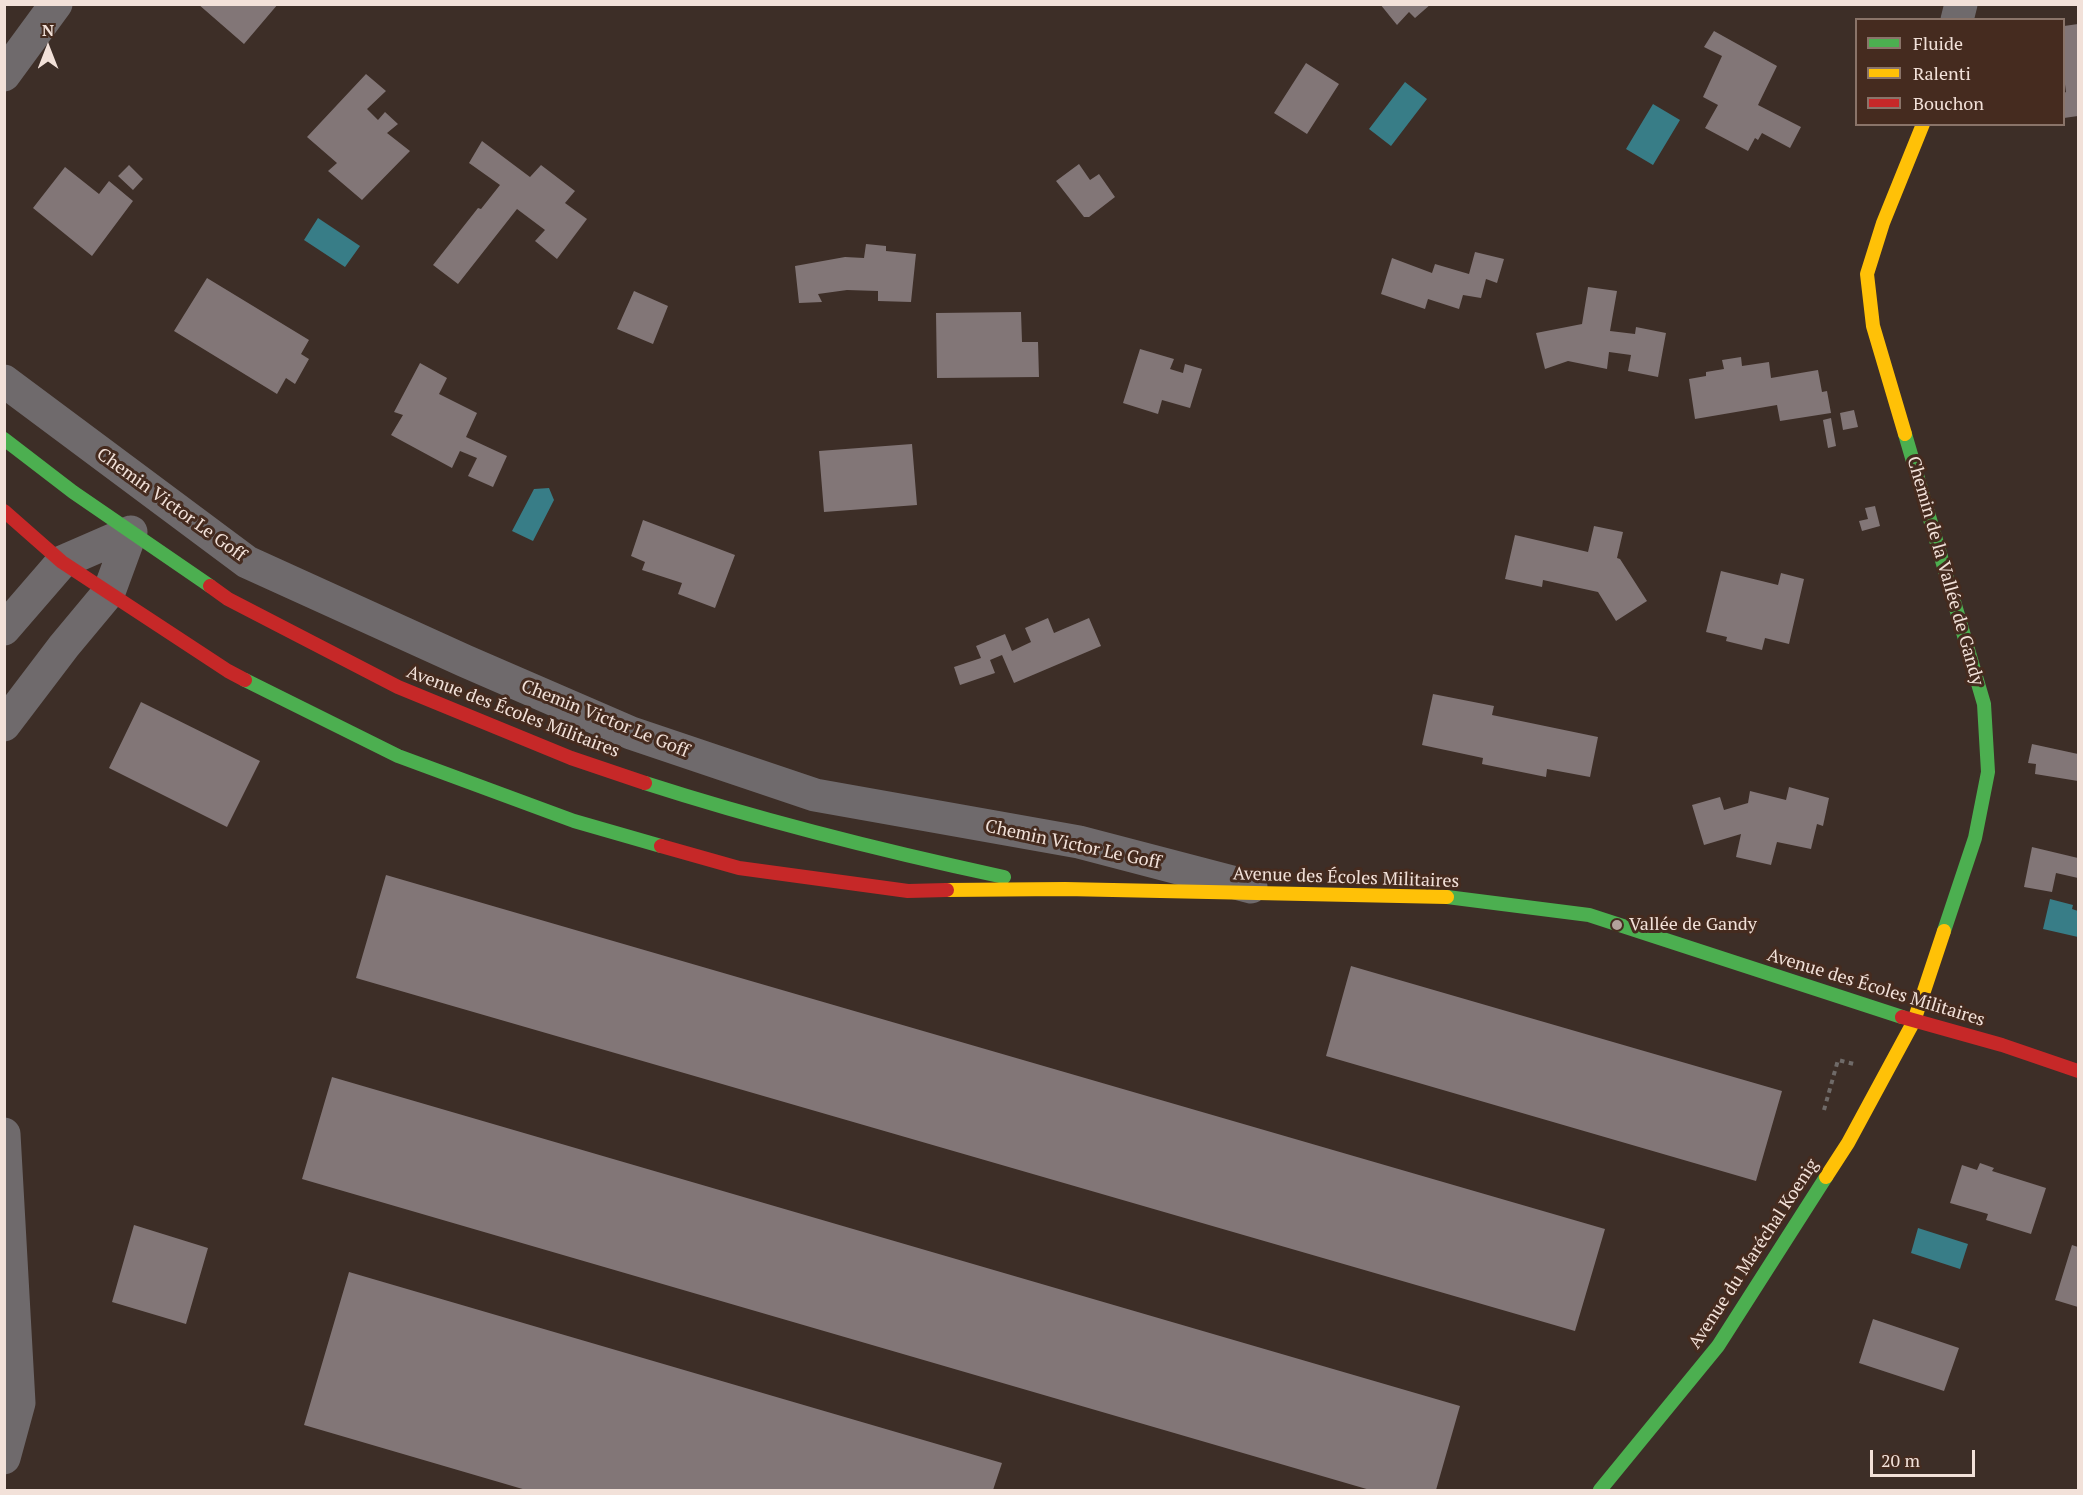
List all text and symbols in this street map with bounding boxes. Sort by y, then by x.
north arrow [18,18,78,78]
legend [1855,18,2065,126]
text: N [42,19,54,41]
text: Fluide [1913,31,1963,55]
text: Ralenti [1913,61,1971,85]
text: Bouchon [1913,91,1984,115]
street label: Chemin Victor Le Goff [92,444,250,566]
street label: Chemin de la Vallée de Gandy [1902,454,1988,688]
street label: Avenue des Écoles Militaires [403,661,623,763]
street label: Chemin Victor Le Goff [518,675,692,763]
street label: Chemin Victor Le Goff [983,816,1163,874]
street label: Avenue des Écoles Militaires [1232,863,1460,893]
place label: Vallée de Gandy [1629,914,1757,936]
marker: Vallée de Gandy [1610,918,1624,932]
street label: Avenue des Écoles Militaires [1765,945,1987,1031]
street label: Avenue du Maréchal Koenig [1685,1155,1823,1353]
scale bar [1873,1438,1978,1476]
text: 20 m [1881,1448,1920,1472]

